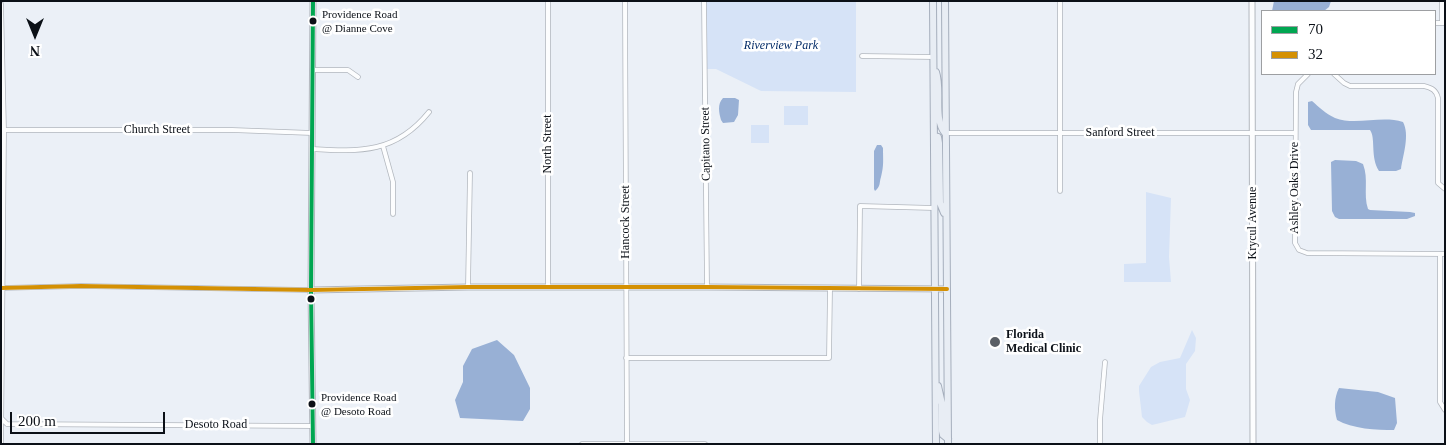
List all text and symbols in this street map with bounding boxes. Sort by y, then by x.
place label: Providence Road @ Dianne Cove [322,8,397,34]
north arrow [10,10,60,60]
legend [1261,10,1436,75]
marker: Providence Road @ Dianne Cove [308,16,318,26]
text: 70 [1308,21,1323,37]
park label: Riverview Park [744,39,818,53]
text: N [30,43,40,58]
text: 32 [1308,46,1323,62]
street label: Capitano Street [698,107,714,181]
street label: North Street [541,115,555,173]
street label: Church Street [124,123,190,137]
street label: Sanford Street [1086,126,1154,140]
street label: Ashley Oaks Drive [1288,142,1302,234]
street label: Hancock Street [619,185,633,259]
street label: Krycul Avenue [1246,187,1260,259]
unlabelled marker [306,294,316,304]
place label: Florida Medical Clinic [1006,328,1081,356]
marker: Florida Medical Clinic [988,335,1002,349]
place label: Providence Road @ Desoto Road [321,391,396,417]
marker: Providence Road @ Desoto Road [307,399,317,409]
scale bar [12,402,168,434]
text: 200 m [18,413,56,429]
street label: Desoto Road [185,418,247,432]

